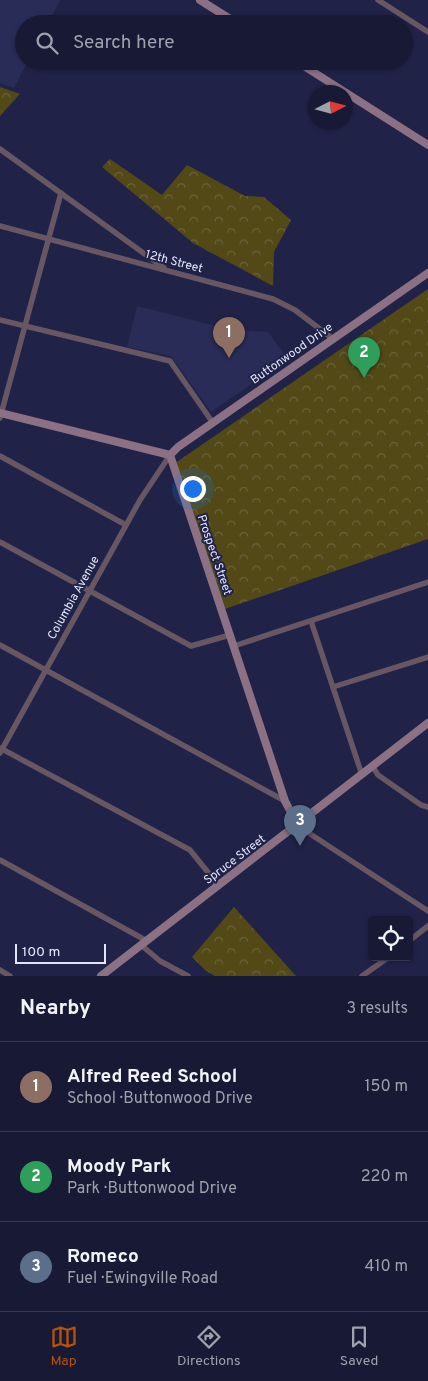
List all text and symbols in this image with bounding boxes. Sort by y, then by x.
search box [15,15,413,70]
icon: search [33,29,61,57]
text: Search here [73,31,175,55]
north arrow [308,85,353,130]
street label: 12th Street [144,247,204,277]
pin: 1 [213,317,245,358]
street label: Buttonwood Drive [248,320,336,388]
pin: 2 [348,337,380,378]
your location [180,476,206,502]
street label: Prospect Street [193,513,235,597]
street label: Columbia Avenue [44,553,104,643]
pin: 3 [284,805,316,846]
street label: Spruce Street [201,831,269,889]
map controls [368,916,413,961]
button: locate [368,916,413,961]
scale bar [15,941,106,964]
text: 100 m [22,944,60,961]
text: Nearby [20,995,91,1022]
text: 3 results [346,999,408,1019]
text: Alfred Reed School [67,1065,237,1089]
text: 1 [33,1077,39,1097]
text: 150 m [365,1077,408,1097]
text: School · Buttonwood Drive [67,1089,253,1109]
text: Moody Park [67,1155,171,1179]
text: 2 [31,1167,41,1187]
text: 220 m [361,1167,408,1187]
text: Park · Buttonwood Drive [67,1179,237,1199]
text: Romeco [67,1245,139,1269]
text: 3 [31,1257,41,1277]
text: 410 m [365,1257,408,1277]
text: Fuel · Ewingville Road [67,1269,218,1289]
tab: Map [50,1323,78,1370]
tab: Directions [177,1323,241,1370]
tab: Saved [340,1323,378,1370]

